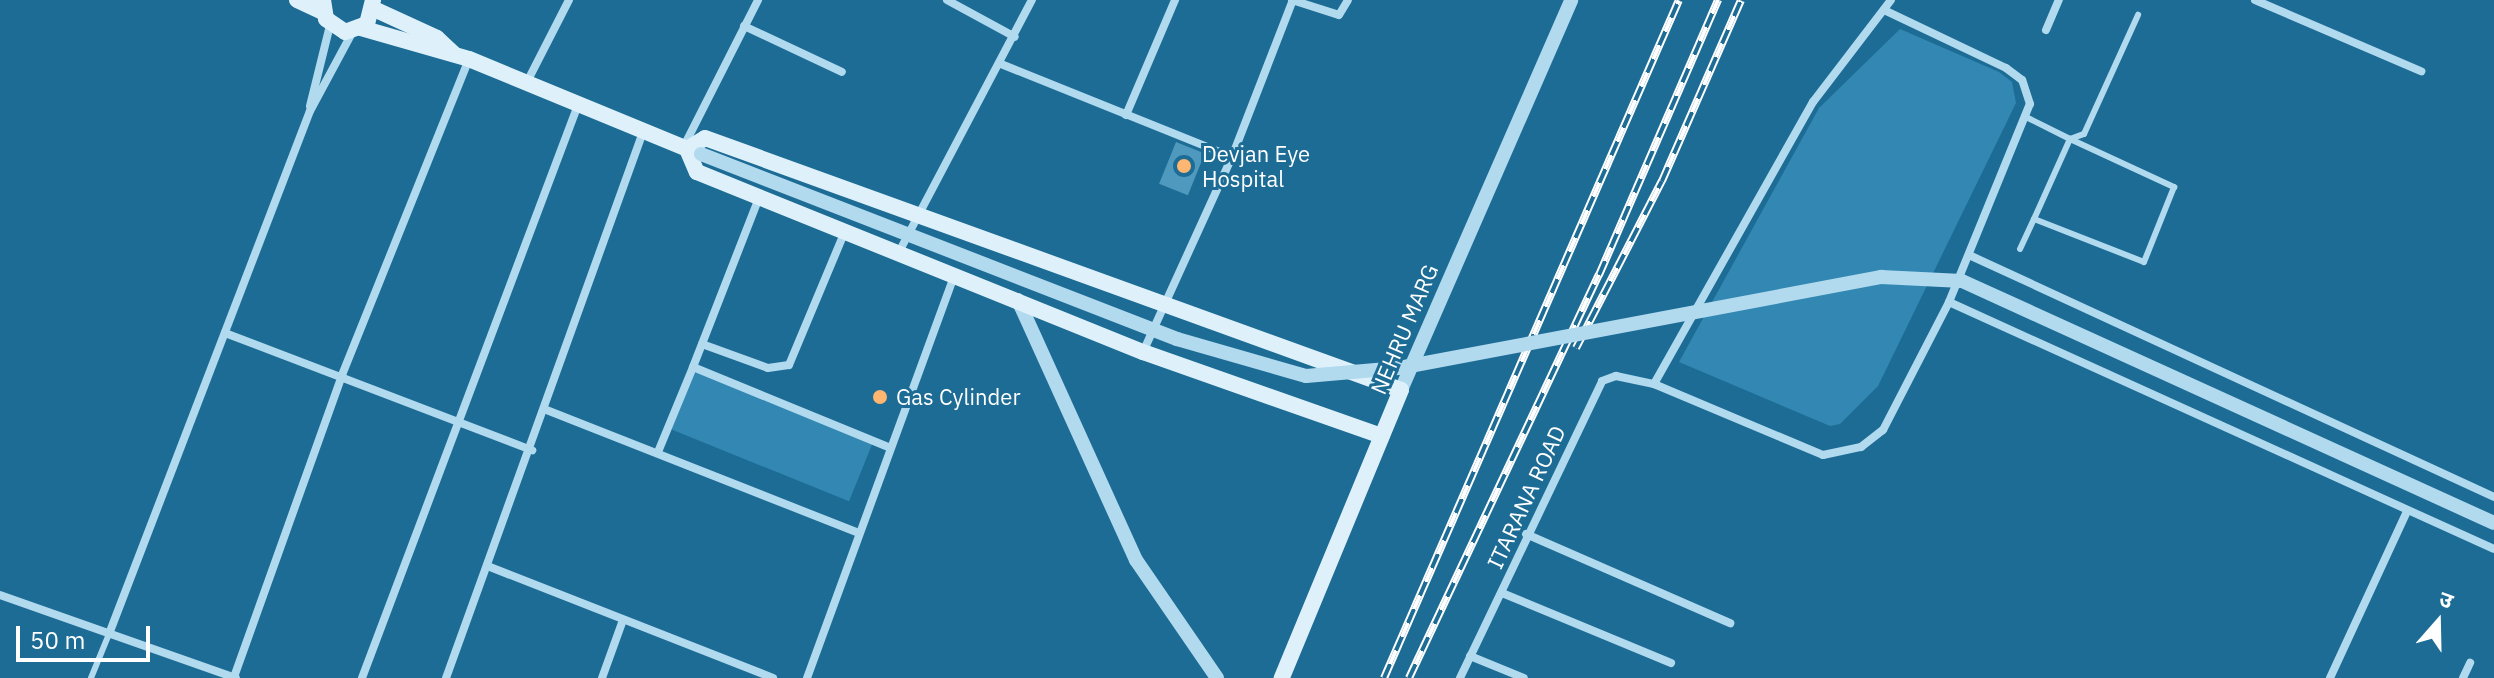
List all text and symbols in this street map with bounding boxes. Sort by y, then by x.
place label: Devjan Eye Hospital [1202,140,1310,192]
marker: Devjan Eye Hospital [1173,155,1195,177]
street label: NEHRU MARG [1365,260,1443,398]
place label: Gas Cylinder [896,384,1020,410]
marker: Gas Cylinder [871,388,889,406]
street label: ITARANA ROAD [1481,421,1571,573]
north arrow [2398,582,2478,662]
text: उ [2435,583,2457,615]
scale bar [20,610,154,660]
text: 50 m [30,624,85,656]

